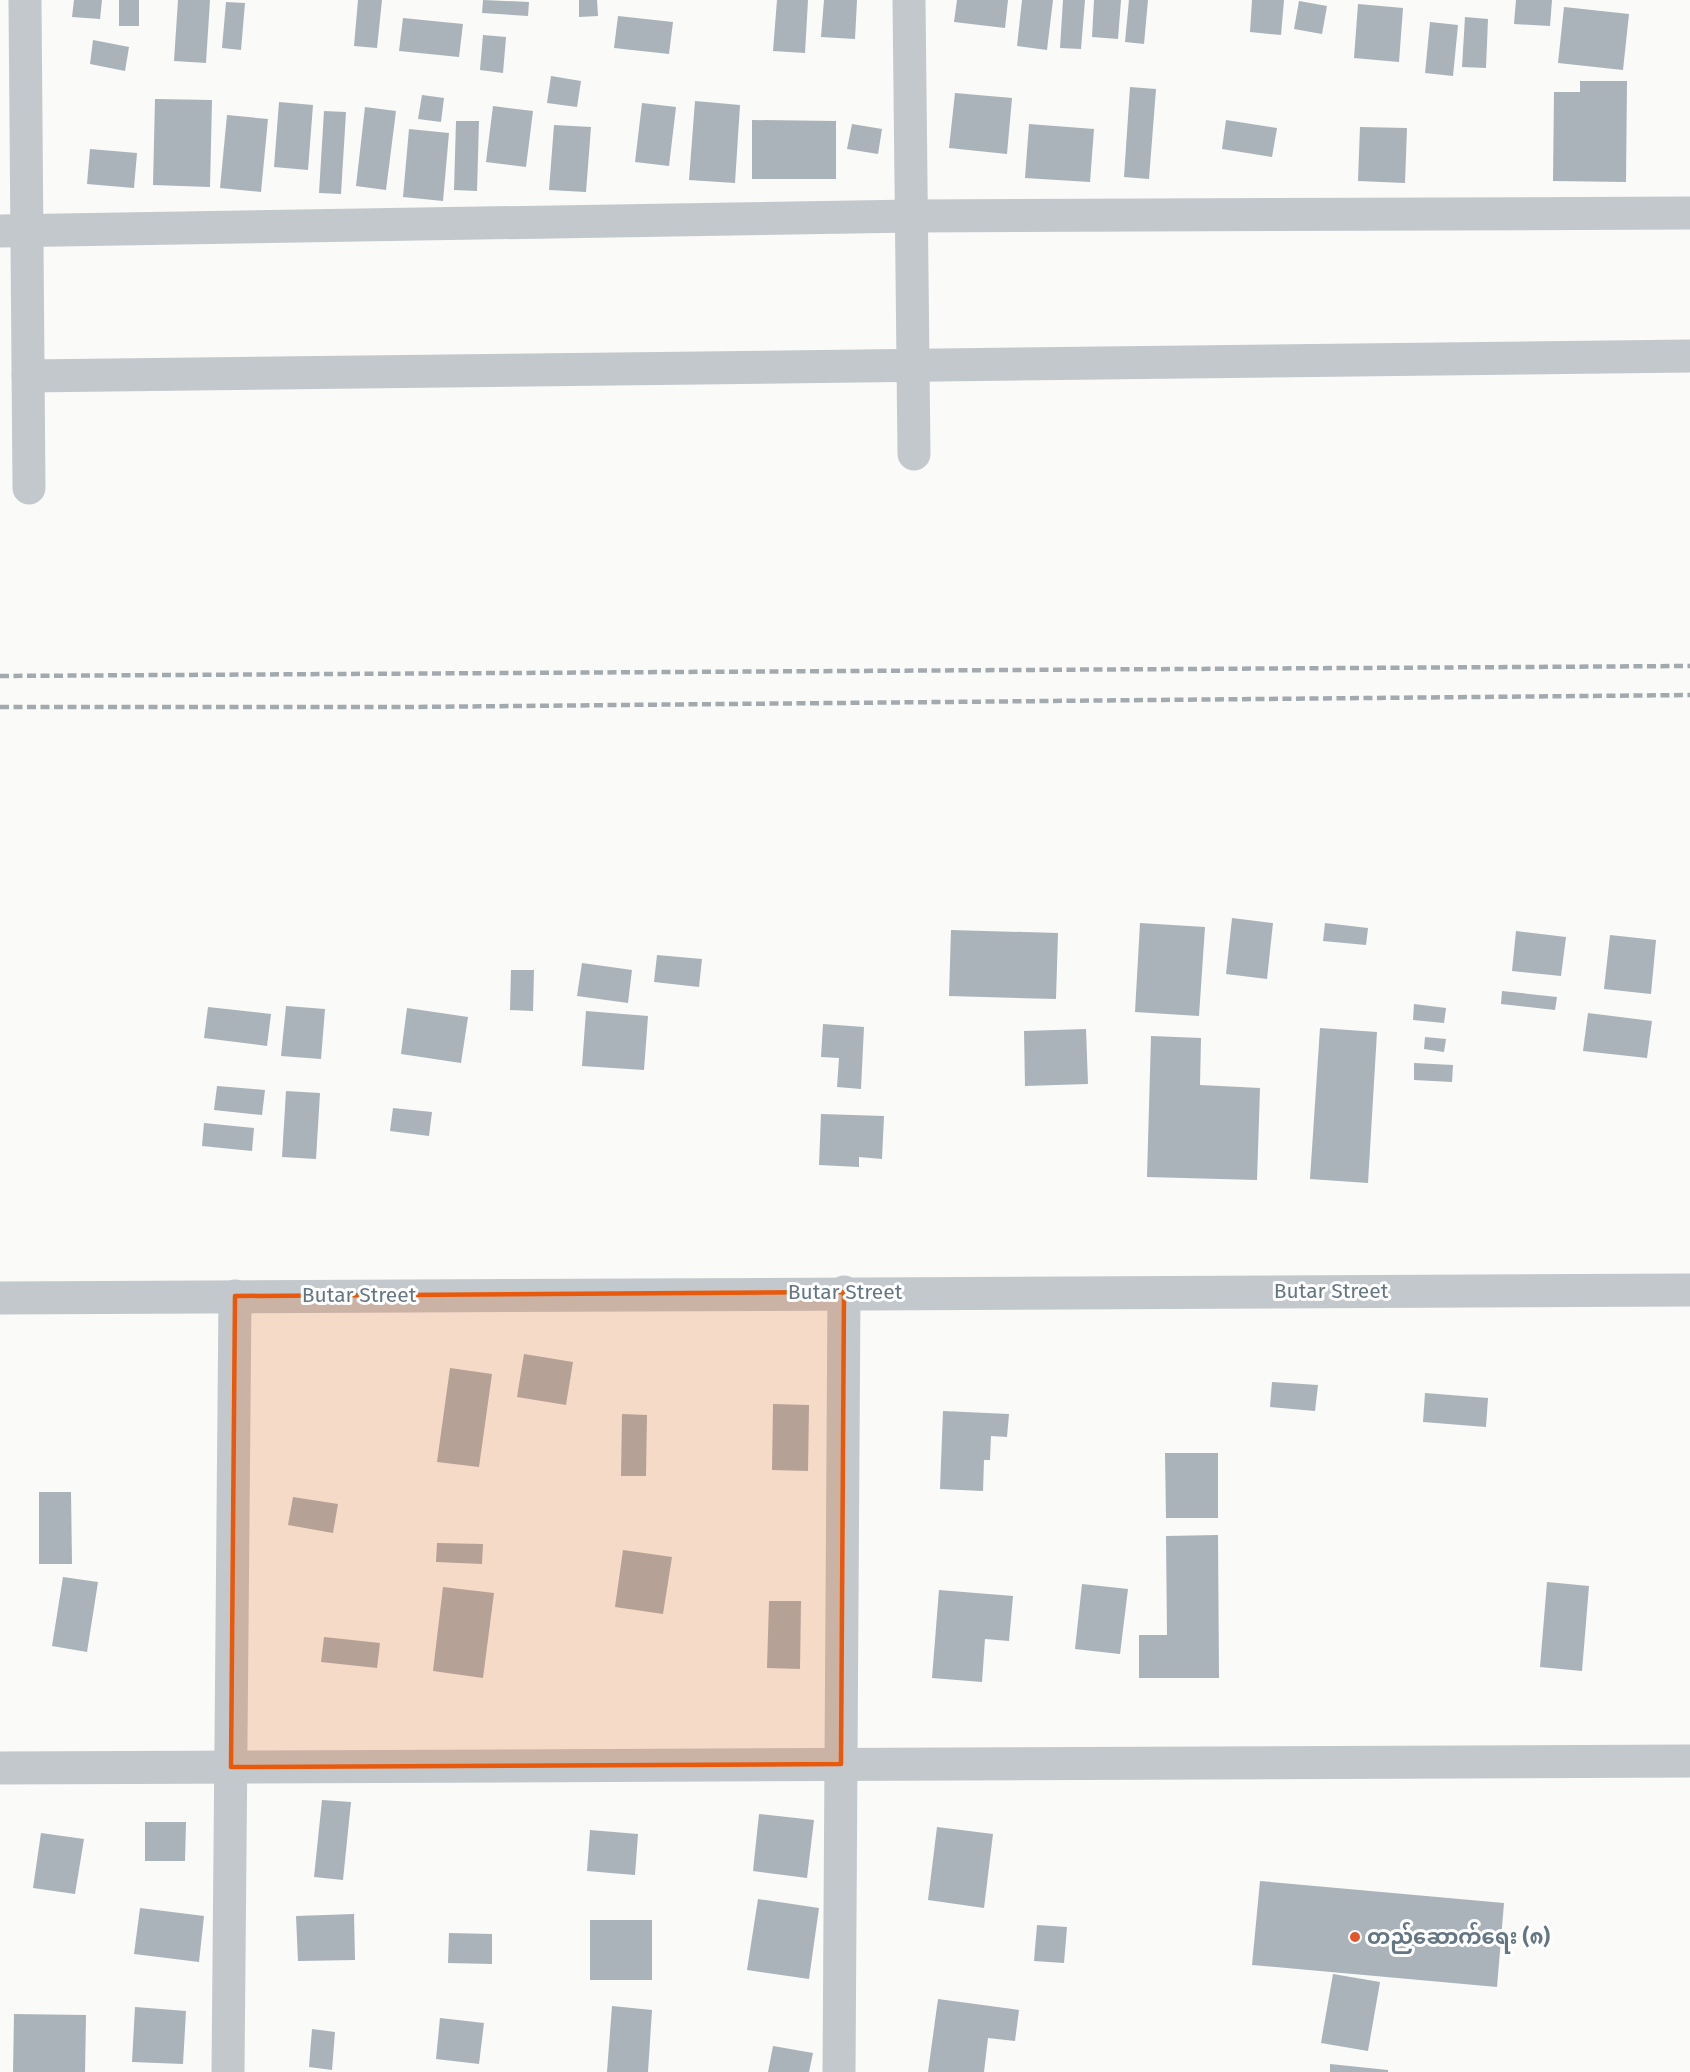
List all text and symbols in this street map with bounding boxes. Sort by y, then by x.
street label: Butar Street [1274,1278,1389,1304]
street label: Butar Street [788,1279,903,1305]
street label: Butar Street [302,1282,417,1308]
place label: တည်ဆောက်ရေး (၈) [1367,1921,1550,1954]
marker: တည်ဆောက်ရေး (၈) [1348,1930,1362,1944]

